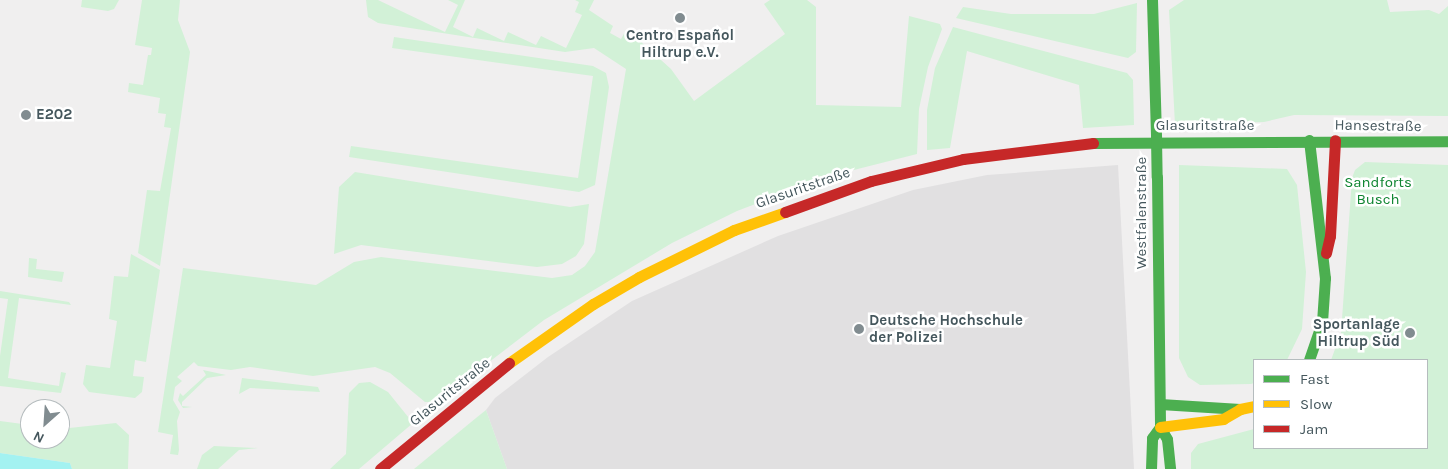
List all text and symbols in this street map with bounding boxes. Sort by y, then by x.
marker: Centro Español Hiltrup e.V. [674,12,686,24]
place label: Centro Español Hiltrup e.V. [626,26,734,61]
place label: E202 [36,106,72,124]
marker: E202 [20,109,32,121]
street label: Hansestraße [1334,116,1422,136]
street label: Glasuritstraße [1156,117,1254,135]
street label: Westfalenstraße [1133,157,1151,269]
street label: Glasuritstraße [753,163,853,213]
park label: Sandforts Busch [1344,173,1412,208]
place label: Deutsche Hochschule der Polizei [869,311,1023,346]
place label: Sportanlage Hiltrup Süd [1313,315,1400,350]
marker: Deutsche Hochschule der Polizei [853,323,865,335]
marker: Sportanlage Hiltrup Süd [1404,327,1416,339]
street label: Glasuritstraße [406,354,494,430]
legend [1253,359,1428,449]
text: Fast [1300,370,1329,388]
text: Slow [1300,395,1332,413]
north arrow [20,399,70,449]
text: Jam [1300,420,1328,438]
text: N [30,427,47,447]

